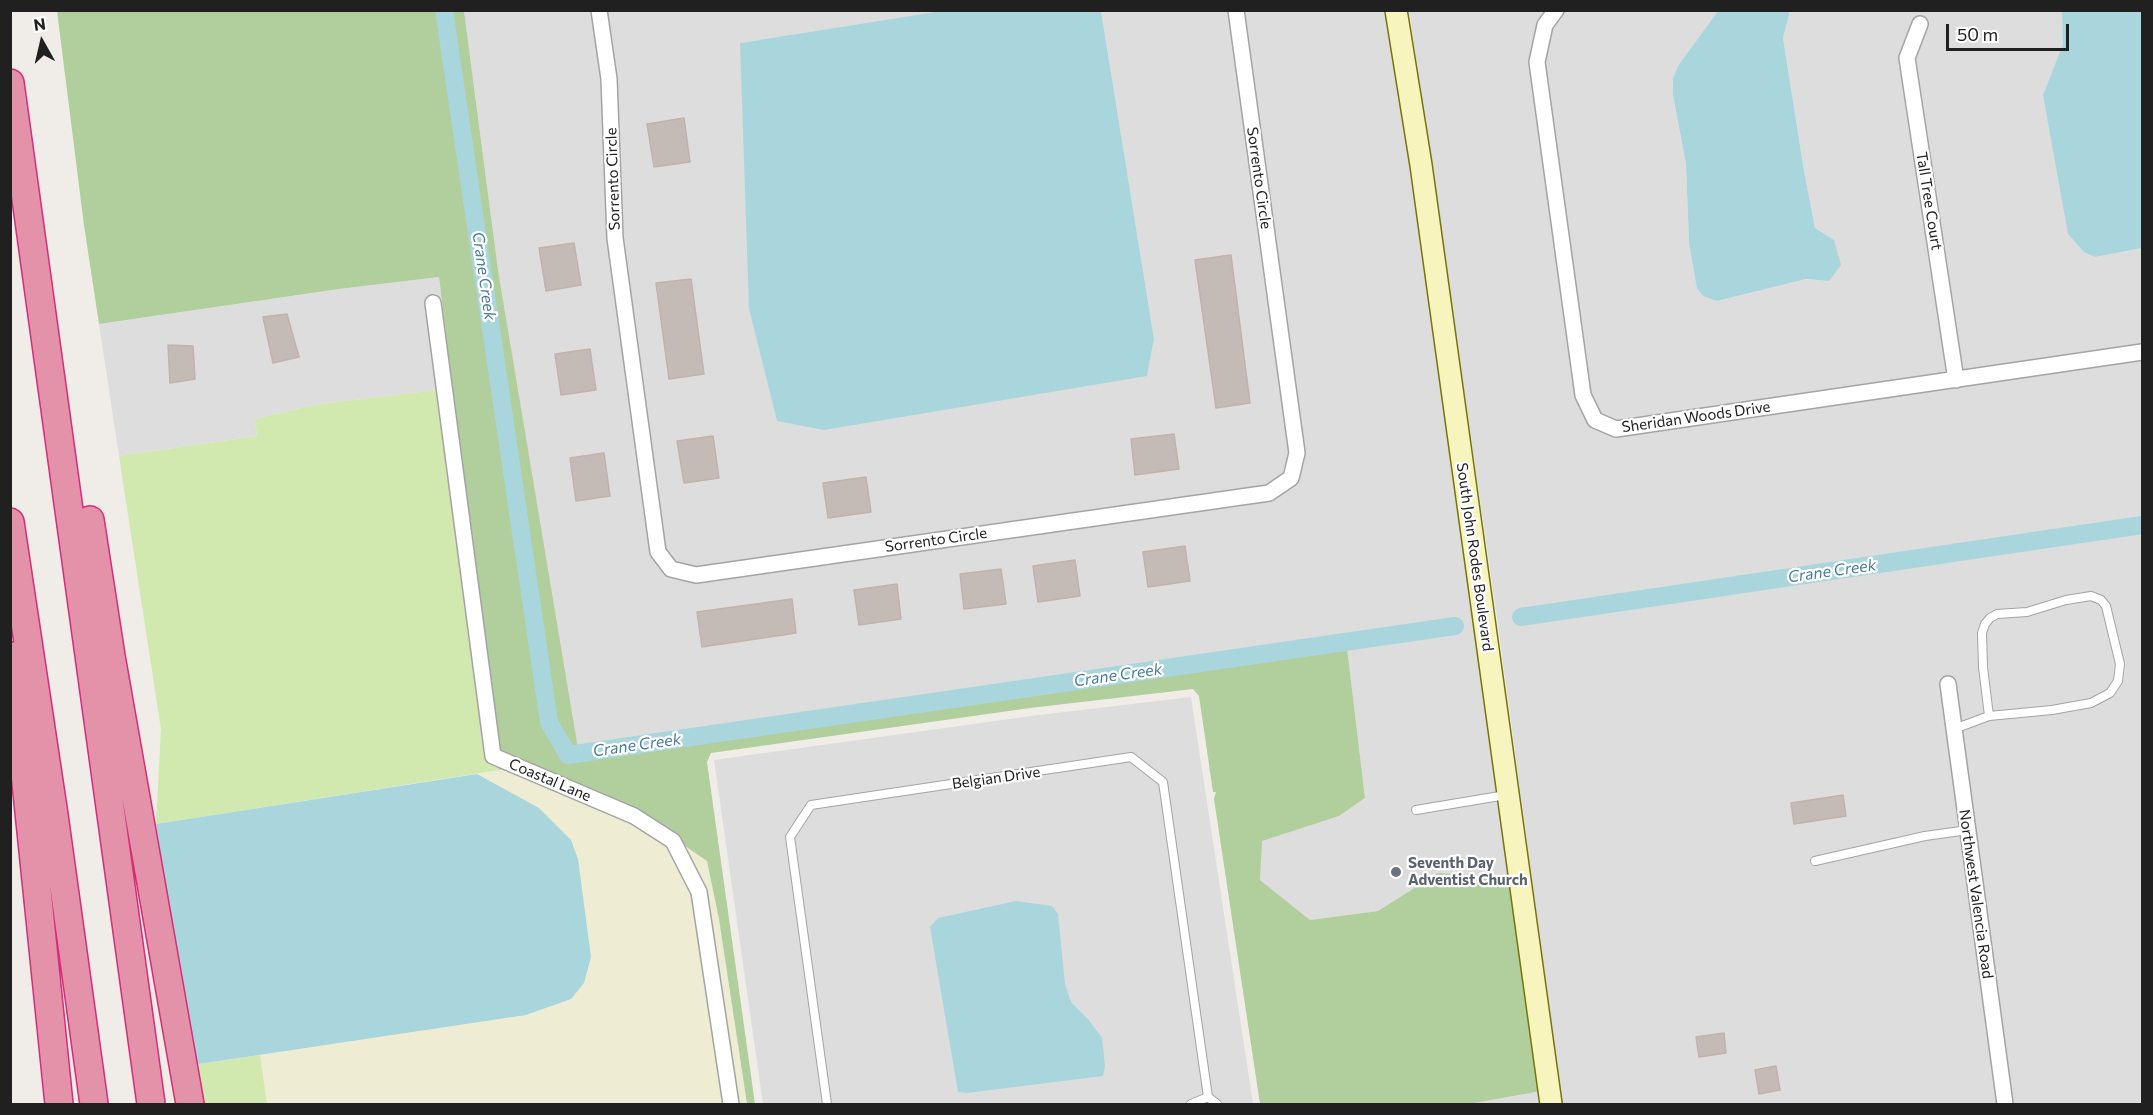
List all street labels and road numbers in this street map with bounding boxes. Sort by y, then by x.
street label: Sorrento Circle [1243,126,1275,230]
street label: Sorrento Circle [602,127,624,231]
street label: Tall Tree Court [1912,151,1946,251]
street label: Sheridan Woods Drive [1621,398,1771,436]
street label: South John Rodes Boulevard [1453,462,1497,652]
street label: Sorrento Circle [884,524,988,556]
street label: Coastal Lane [506,755,594,805]
street label: Belgian Drive [951,763,1041,793]
street label: Northwest Valencia Road [1955,808,1997,980]

